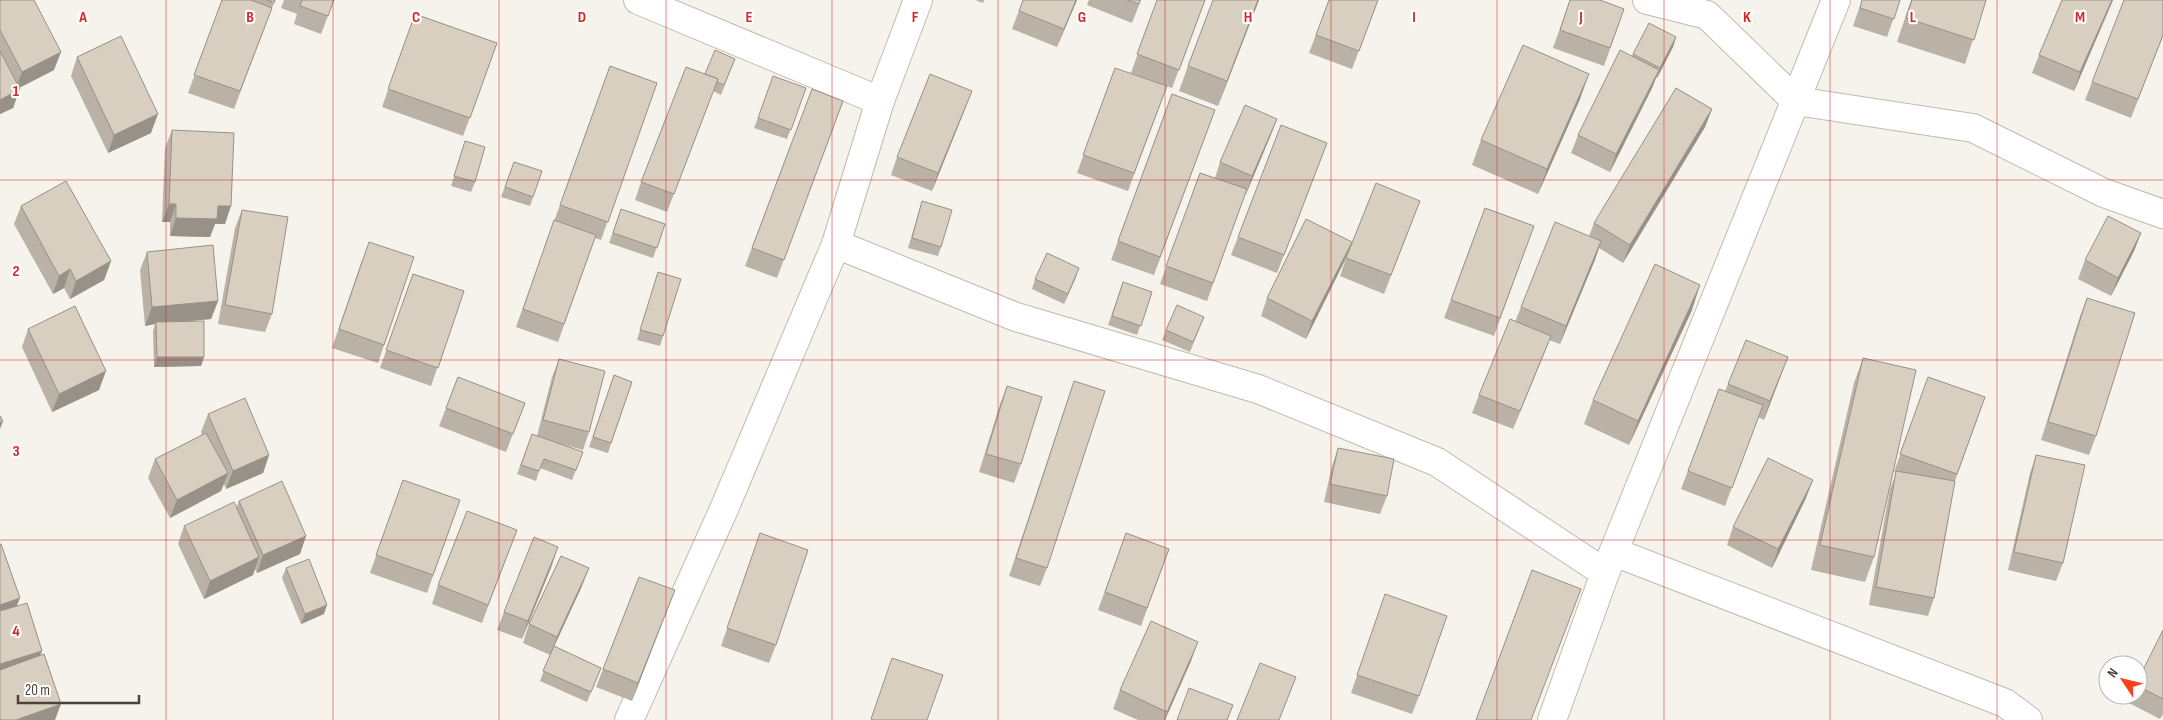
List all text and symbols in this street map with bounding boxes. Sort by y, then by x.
text: A [78,8,87,27]
text: B [246,8,254,27]
text: C [412,8,420,27]
text: D [578,8,586,27]
text: E [746,8,753,27]
text: F [912,8,919,27]
text: G [1078,8,1086,27]
text: H [1244,8,1252,27]
text: I [1412,8,1416,27]
text: J [1578,8,1583,27]
text: K [1743,8,1751,27]
text: L [1910,8,1917,27]
text: M [2075,8,2085,27]
text: 1 [13,82,20,101]
text: 2 [12,262,20,281]
text: 3 [12,442,20,461]
text: 4 [12,622,20,641]
north arrow [2098,655,2148,705]
text: N [2104,665,2122,681]
scale bar [18,672,139,704]
text: 20 m [25,681,50,700]

